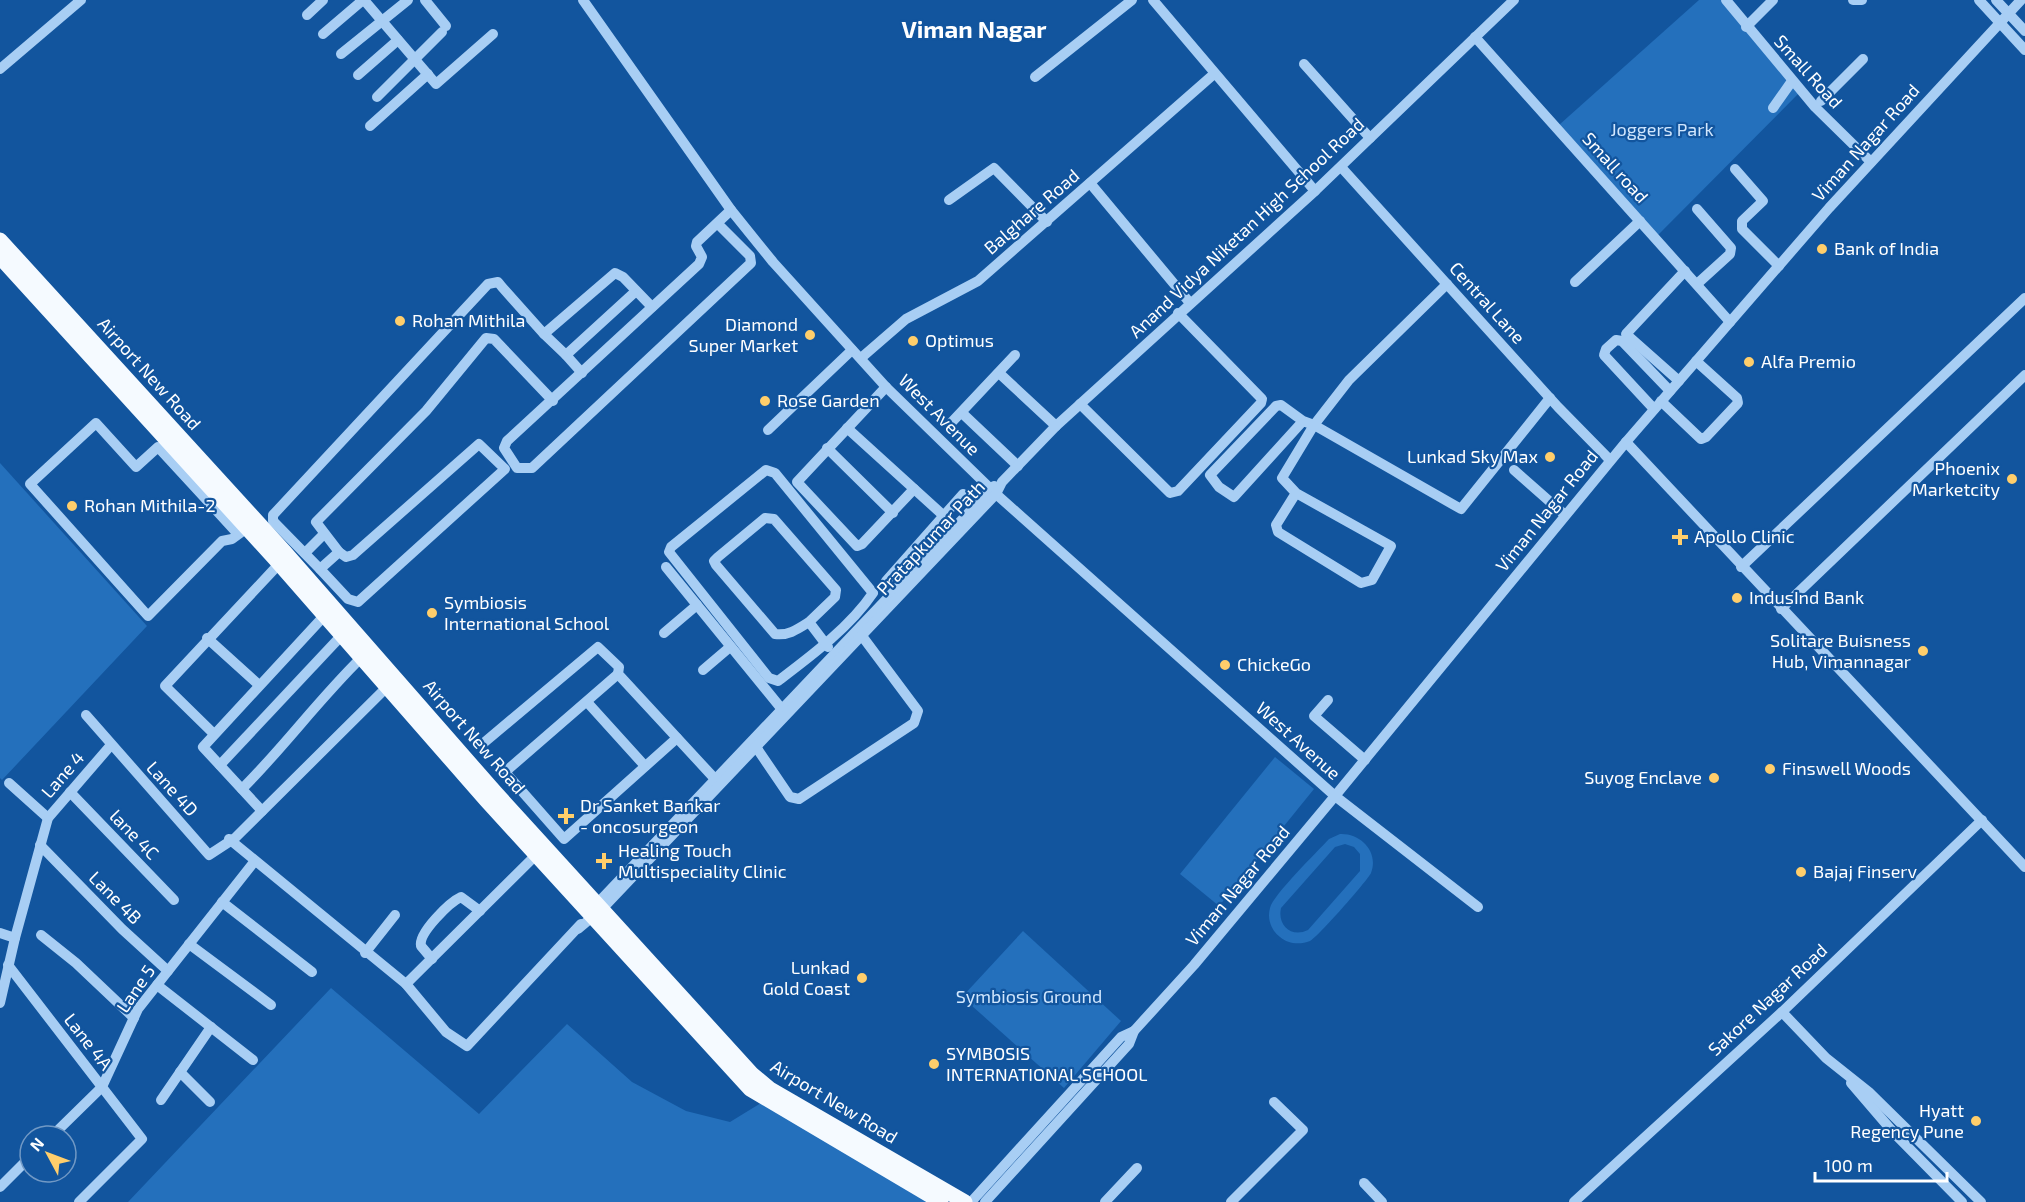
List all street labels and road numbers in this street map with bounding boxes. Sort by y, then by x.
street label: Small Road [1770,30,1848,113]
street label: Viman Nagar Road [1807,79,1924,206]
street label: Anand Vidya Niketan High School Road [1124,112,1368,342]
street label: Small road [1578,127,1653,207]
street label: Balghare Road [979,164,1083,259]
street label: Central Lane [1445,257,1530,348]
street label: Airport New Road [93,312,206,434]
street label: West Avenue [894,369,985,460]
street label: Viman Nagar Road [1490,445,1602,576]
street label: Pratapkumar Path [872,475,989,599]
street label: Airport New Road [419,675,530,798]
street label: West Avenue [1252,697,1346,784]
street label: Lane 4 [36,747,88,802]
street label: Lane 4D [142,756,203,820]
street label: lane 4C [106,805,164,864]
street label: Viman Nagar Road [1181,821,1294,950]
street label: Lane 4B [85,866,147,928]
street label: Sakore Nagar Road [1703,939,1831,1060]
street label: Lane 5 [111,960,159,1017]
street label: Lane 4A [60,1009,118,1075]
street label: Airport New Road [767,1055,902,1148]

